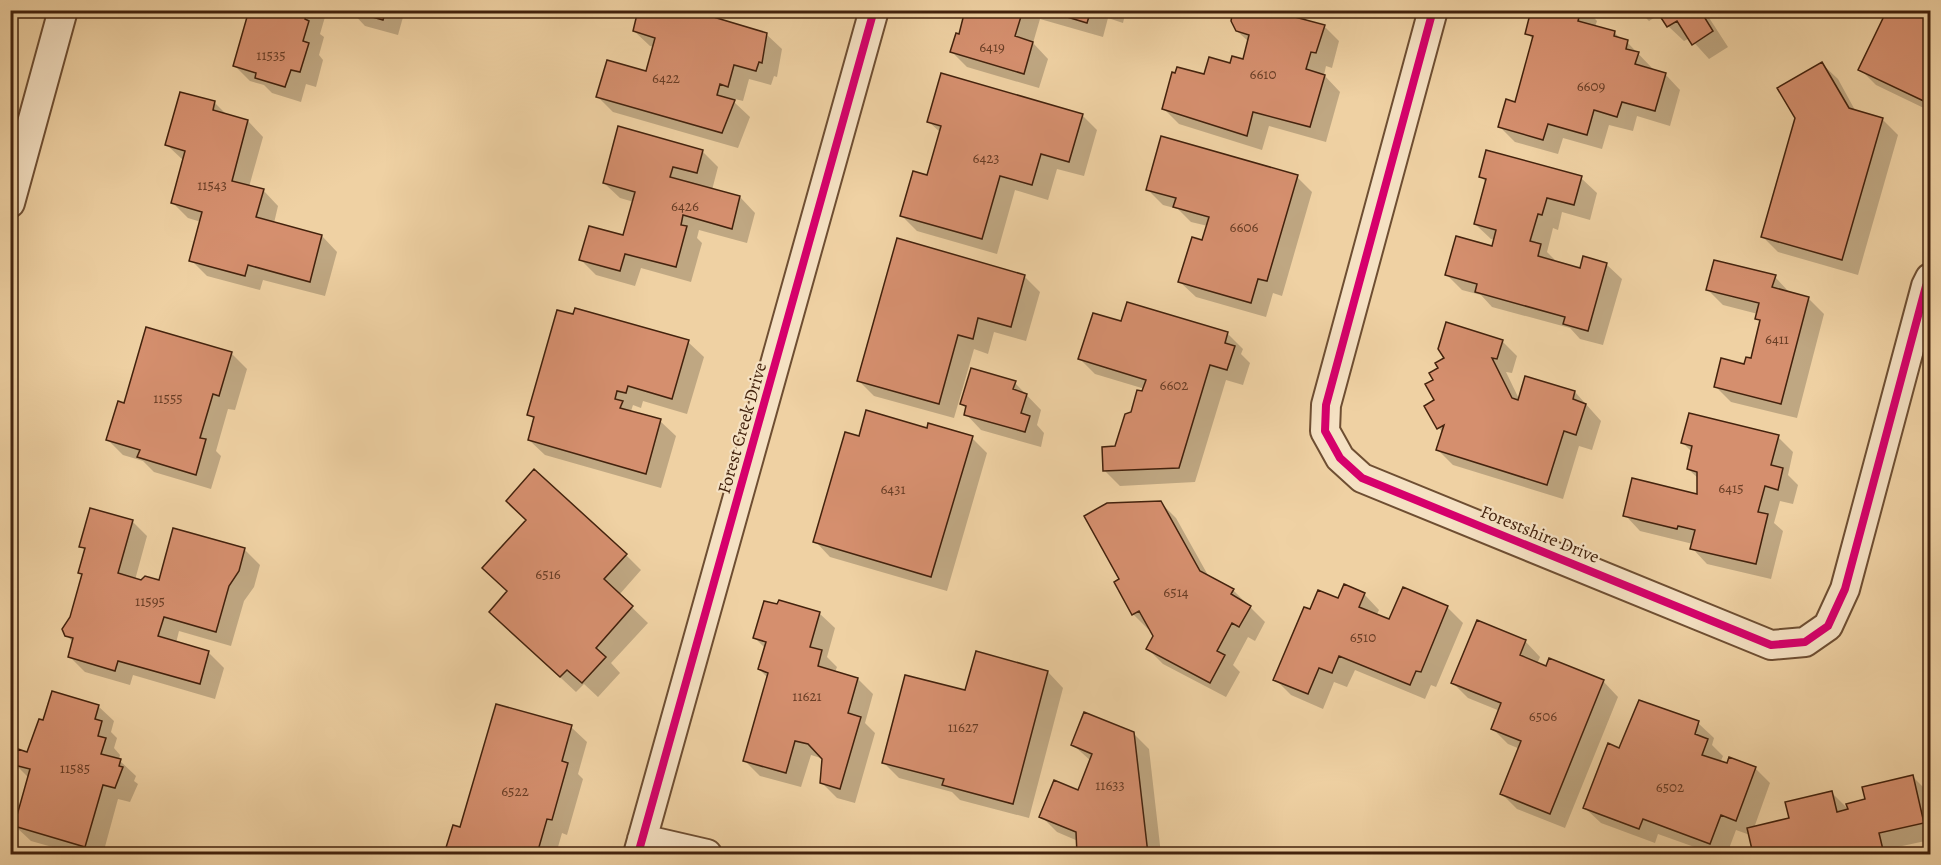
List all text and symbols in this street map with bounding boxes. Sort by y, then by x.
house number: 6419 [979,37,1005,57]
house number: 11535 [256,45,286,65]
house number: 6610 [1250,64,1277,84]
house number: 6422 [652,68,680,88]
house number: 6609 [1577,76,1606,96]
house number: 6423 [972,148,1000,168]
house number: 11543 [197,175,227,195]
house number: 6426 [671,196,699,216]
house number: 6606 [1230,217,1258,237]
house number: 6411 [1765,329,1789,349]
street label: Forest Creek Drive [712,360,772,496]
house number: 6602 [1160,375,1188,395]
house number: 11555 [153,388,183,408]
house number: 6415 [1718,478,1744,498]
house number: 6431 [880,479,906,499]
street label: Forestshire Drive [1477,499,1603,569]
house number: 6516 [535,564,561,584]
house number: 6514 [1163,582,1189,602]
house number: 11595 [135,591,165,611]
house number: 6510 [1350,627,1376,647]
house number: 11621 [792,686,822,706]
house number: 6506 [1529,706,1557,726]
house number: 11627 [948,717,979,737]
house number: 11585 [60,758,90,778]
house number: 11633 [1095,775,1125,795]
house number: 6502 [1656,777,1684,797]
house number: 6522 [501,781,529,801]

